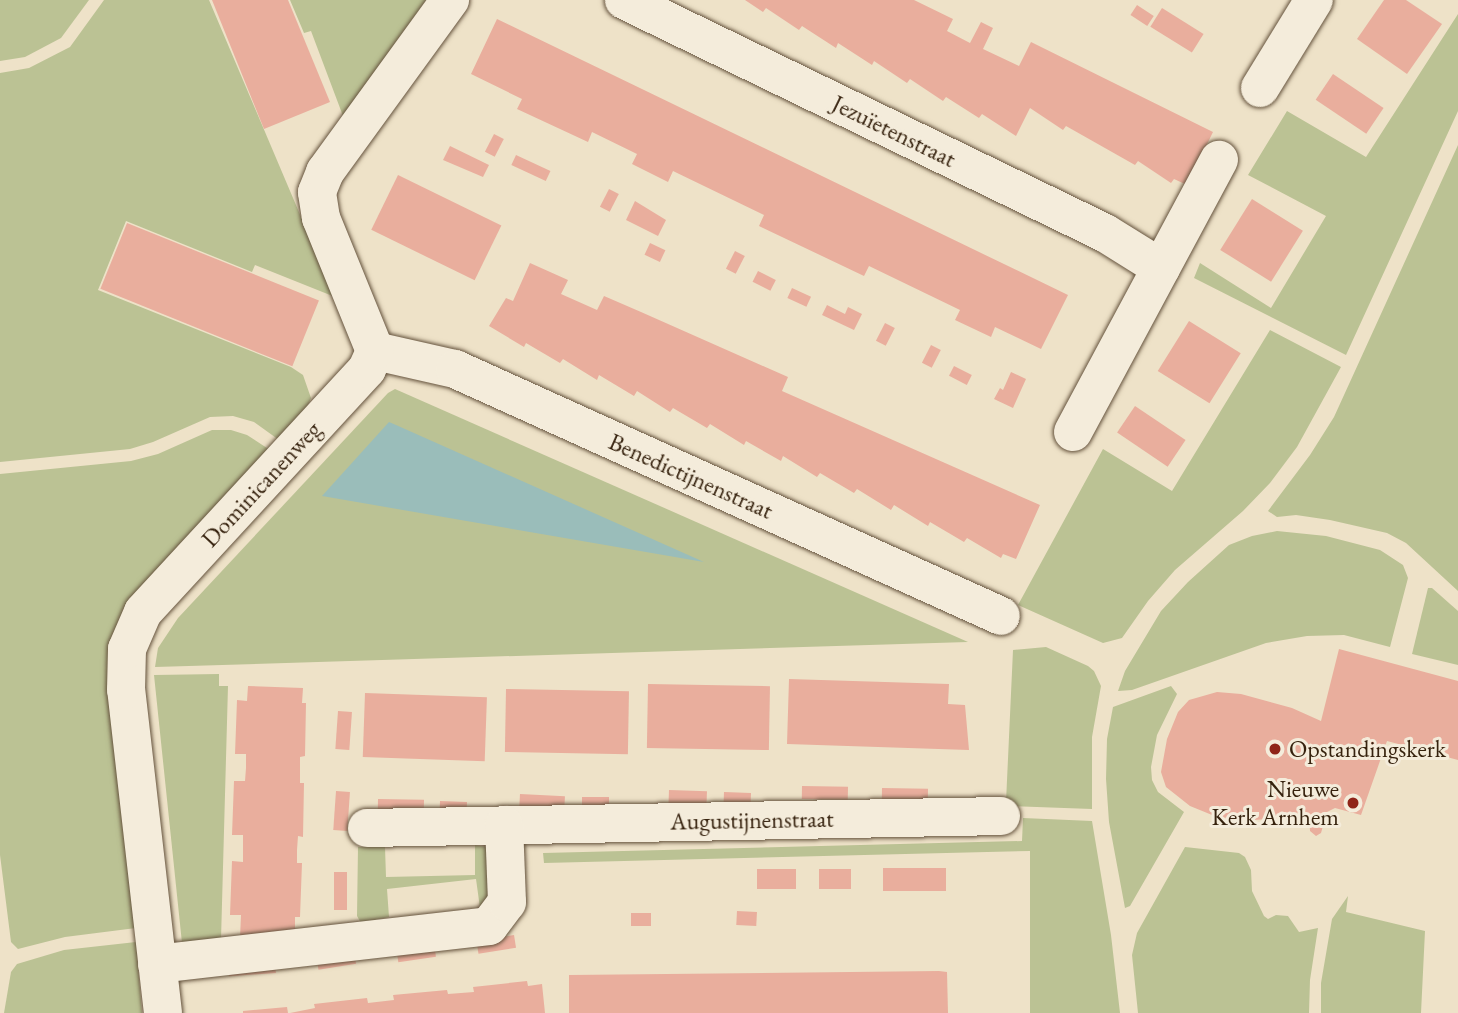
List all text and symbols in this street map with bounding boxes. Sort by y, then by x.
street label: Jezuïetenstraat [827,89,961,173]
street label: Dominicanenweg [195,415,327,553]
street label: Benedictijnenstraat [604,427,778,525]
place label: Opstandingskerk [1289,735,1446,763]
marker: Opstandingskerk [1267,741,1283,757]
place label: Nieuwe Kerk Arnhem [1212,775,1339,831]
marker: Nieuwe Kerk Arnhem [1345,795,1361,811]
street label: Augustijnenstraat [670,804,834,836]

